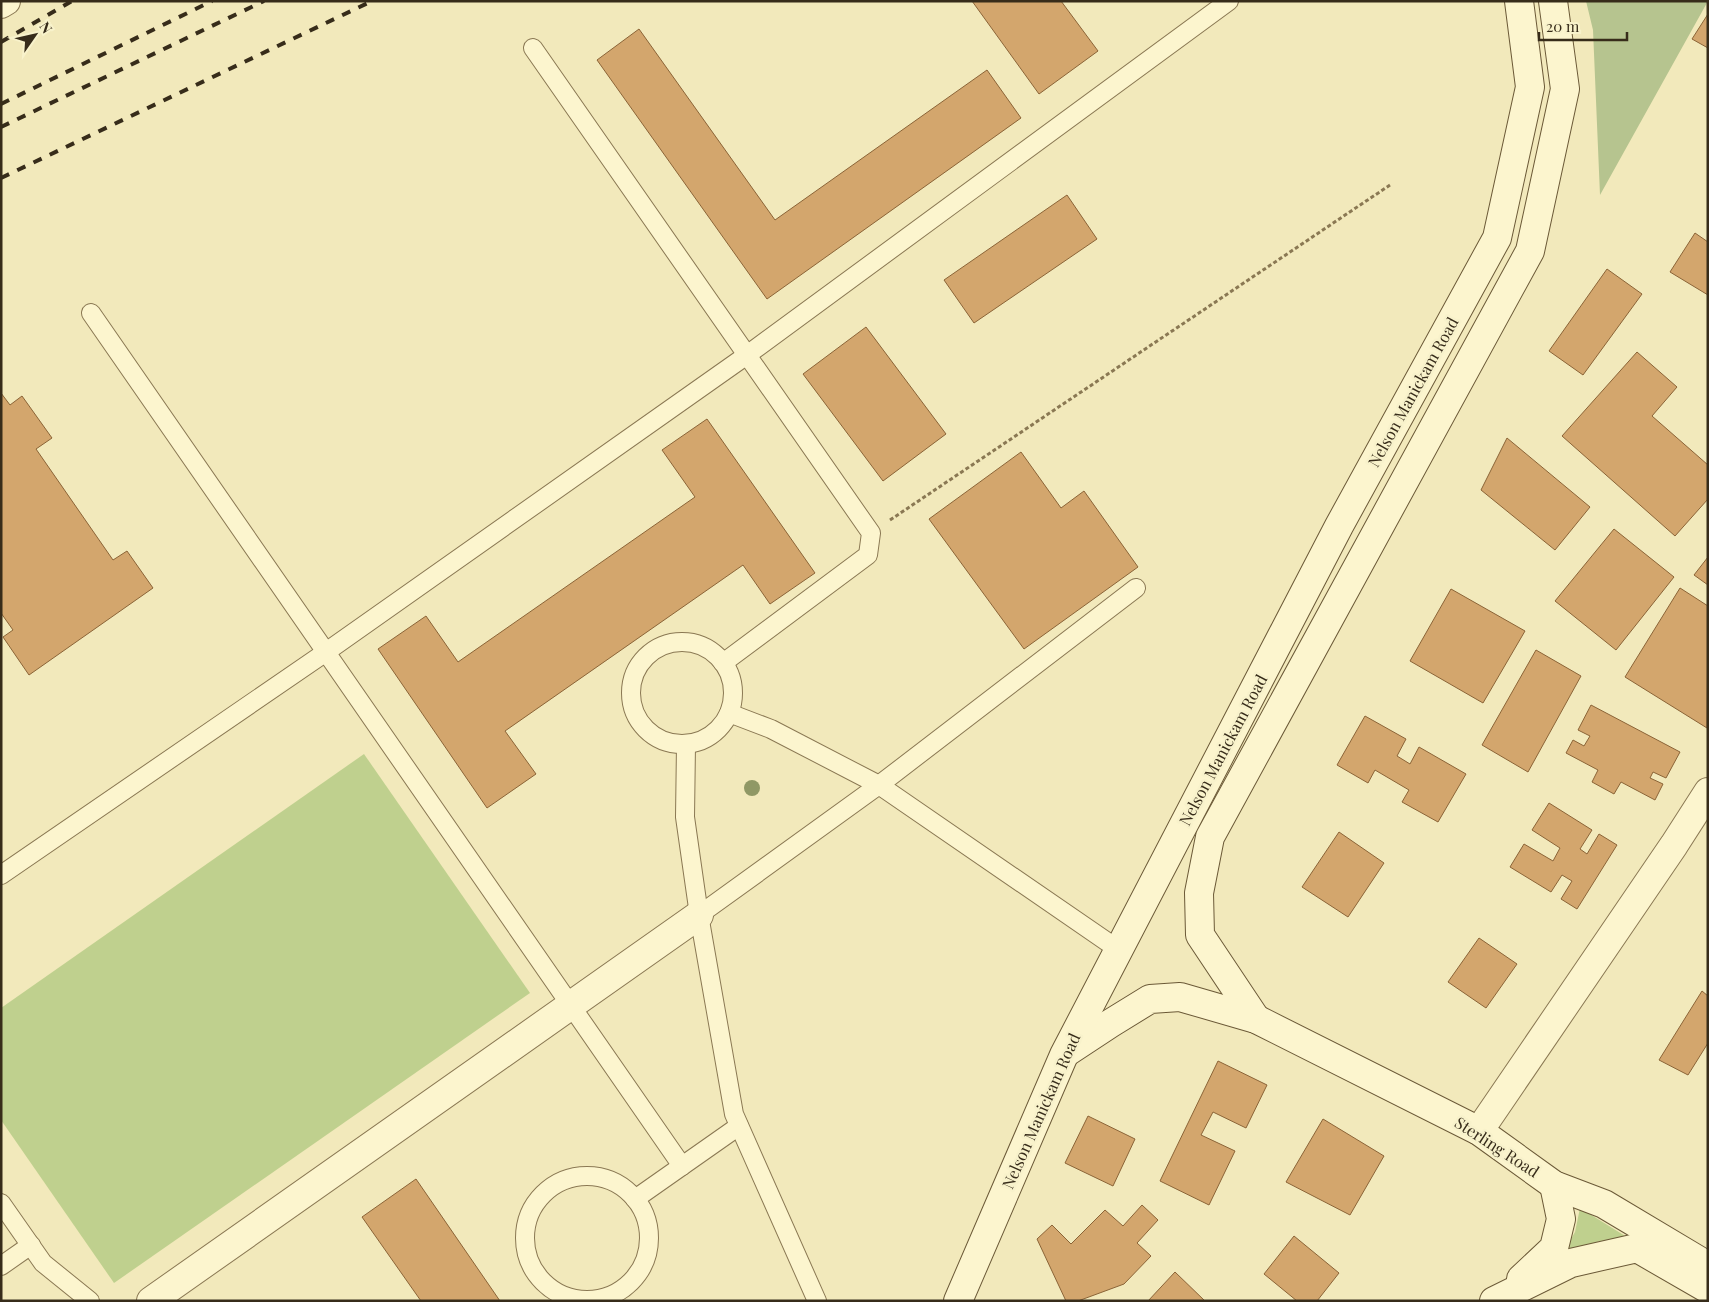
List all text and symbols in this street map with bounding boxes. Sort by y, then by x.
north arrow [10,10,60,60]
scale bar [1539,10,1626,42]
text: 20 m [1546,16,1580,36]
text: N [35,18,57,37]
street label: Nelson Manickam Road [1363,313,1463,470]
street label: Nelson Manickam Road [1174,671,1271,829]
street label: Nelson Manickam Road [997,1030,1084,1192]
street label: Sterling Road [1451,1111,1544,1182]

